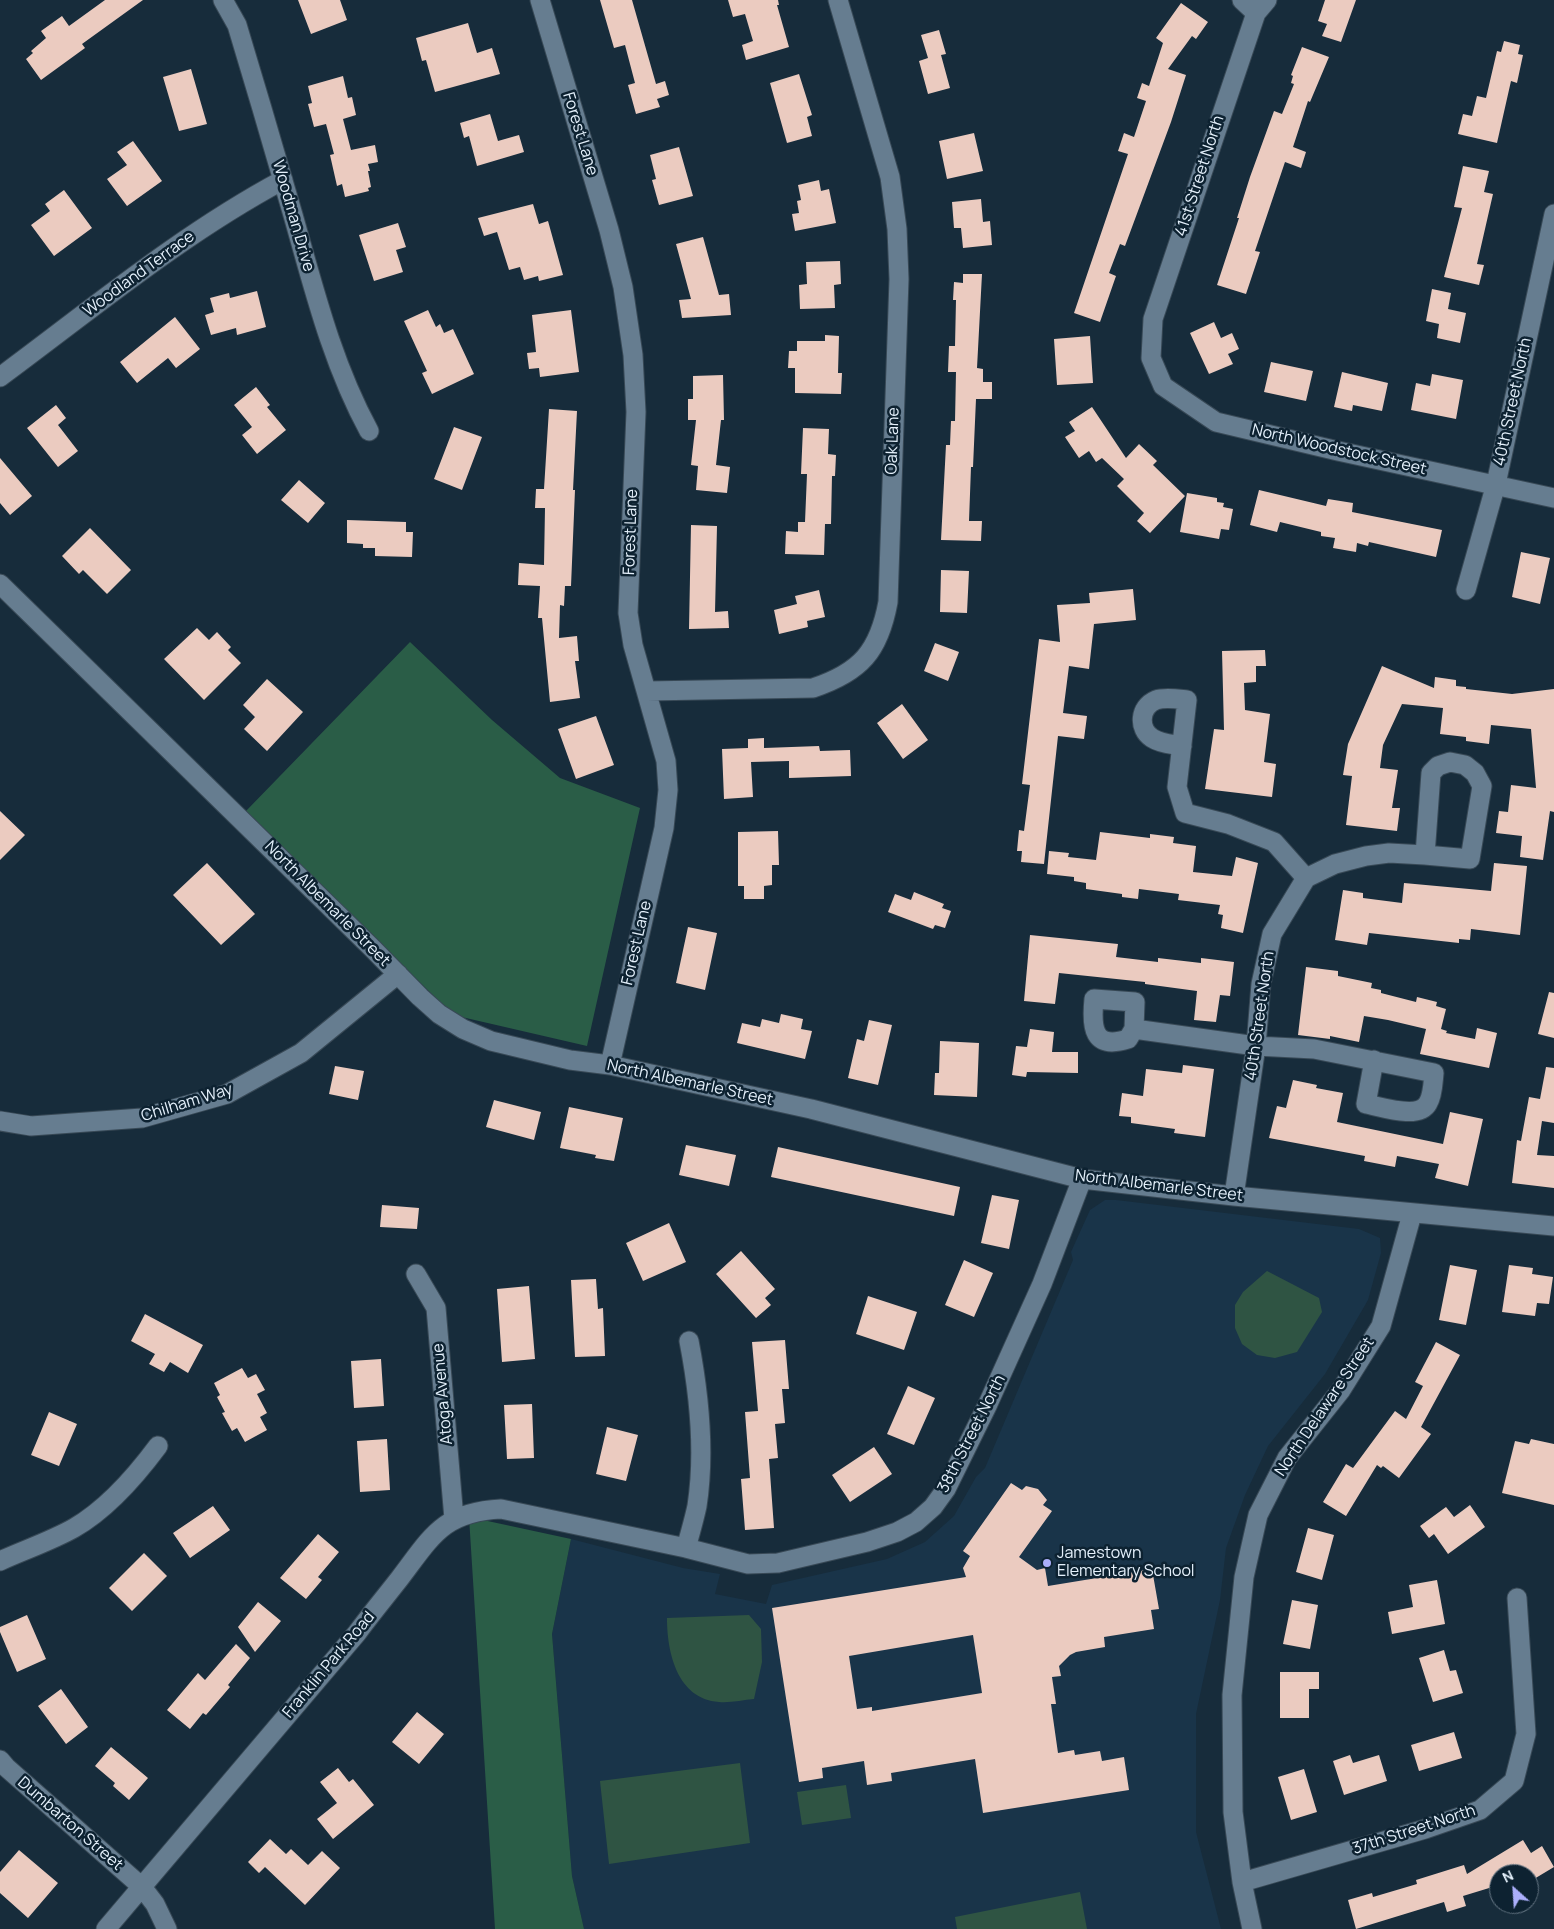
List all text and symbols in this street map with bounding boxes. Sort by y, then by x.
street label: Forest Lane [558,90,602,178]
street label: 41st Street North [1171,113,1229,239]
street label: Woodman Drive [268,158,318,274]
street label: Woodland Terrace [80,227,198,321]
street label: 40th Street North [1490,336,1536,468]
street label: Oak Lane [882,407,904,475]
street label: North Woodstock Street [1250,421,1428,479]
street label: Forest Lane [620,489,642,575]
street label: North Albemarle Street [260,837,394,971]
street label: Forest Lane [618,899,656,987]
street label: 40th Street North [1241,950,1279,1082]
street label: North Albemarle Street [605,1056,775,1110]
street label: Chilham Way [139,1080,235,1126]
street label: North Albemarle Street [1074,1166,1244,1206]
street label: North Delaware Street [1271,1334,1379,1480]
street label: Atoga Avenue [429,1343,457,1445]
street label: 38th Street North [934,1372,1010,1496]
place label: Jamestown Elementary School [1057,1544,1195,1582]
marker: Jamestown Elementary School [1041,1557,1053,1569]
street label: Franklin Park Road [279,1608,379,1722]
street label: Dumbarton Street [13,1773,127,1875]
street label: 37th Street North [1350,1801,1478,1859]
north arrow [1489,1864,1539,1914]
text: N [1499,1865,1516,1887]

